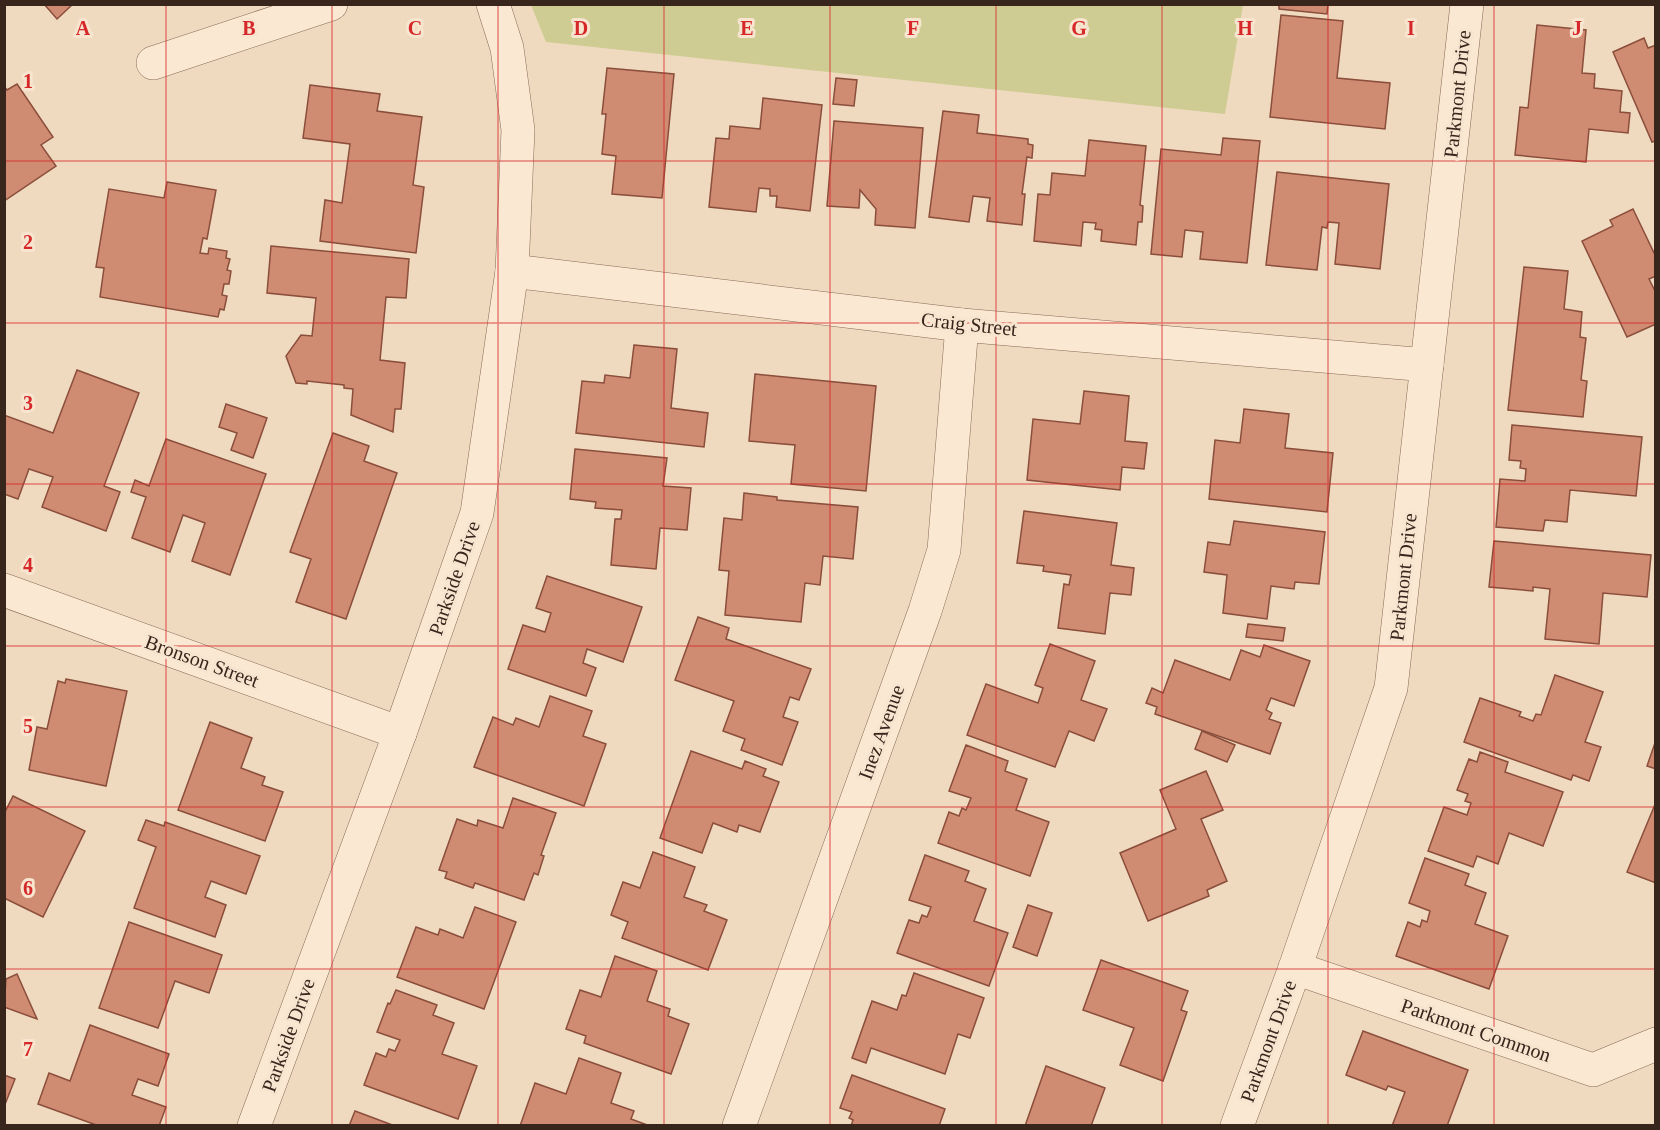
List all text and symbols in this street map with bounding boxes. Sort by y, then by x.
text: A [76,17,91,39]
text: B [242,17,256,39]
text: C [408,17,422,39]
text: D [574,17,588,39]
text: E [740,17,754,39]
text: F [907,17,919,39]
text: G [1071,17,1087,39]
text: H [1237,17,1253,39]
text: I [1407,17,1415,39]
text: J [1572,17,1582,39]
street label: Parkmont Drive [1439,29,1475,159]
text: 1 [23,70,33,92]
text: 2 [23,231,33,253]
street label: Craig Street [920,308,1018,341]
text: 3 [23,392,33,414]
street label: Parkmont Drive [1385,512,1421,642]
street label: Parkside Drive [424,518,484,638]
text: 4 [23,554,33,576]
street label: Bronson Street [142,630,262,692]
street label: Inez Avenue [854,682,908,782]
text: 5 [23,715,33,737]
text: 6 [23,877,33,899]
street label: Parkside Drive [257,975,319,1095]
street label: Parkmont Drive [1236,977,1300,1105]
street label: Parkmont Common [1398,994,1554,1066]
text: 7 [23,1038,33,1060]

